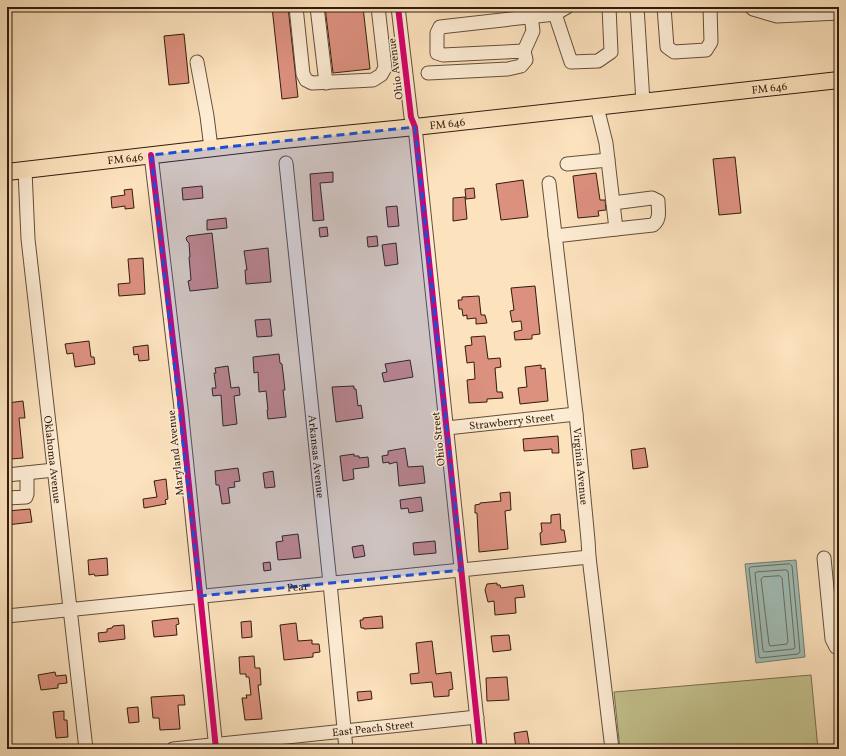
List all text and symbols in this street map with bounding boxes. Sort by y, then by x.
street label: Ohio Avenue [385,37,408,100]
street label: FM 646 [751,80,789,99]
street label: FM 646 [429,115,467,134]
street label: FM 646 [107,150,145,169]
street label: Maryland Avenue [165,409,188,496]
street label: Strawberry Street [469,410,555,435]
street label: Ohio Street [429,411,450,467]
street label: Arkansas Avenue [303,414,327,499]
street label: Oklahoma Avenue [39,415,64,505]
street label: Virginia Avenue [568,427,591,506]
street label: Pear [286,579,309,597]
street label: East Peach Street [331,718,415,741]

